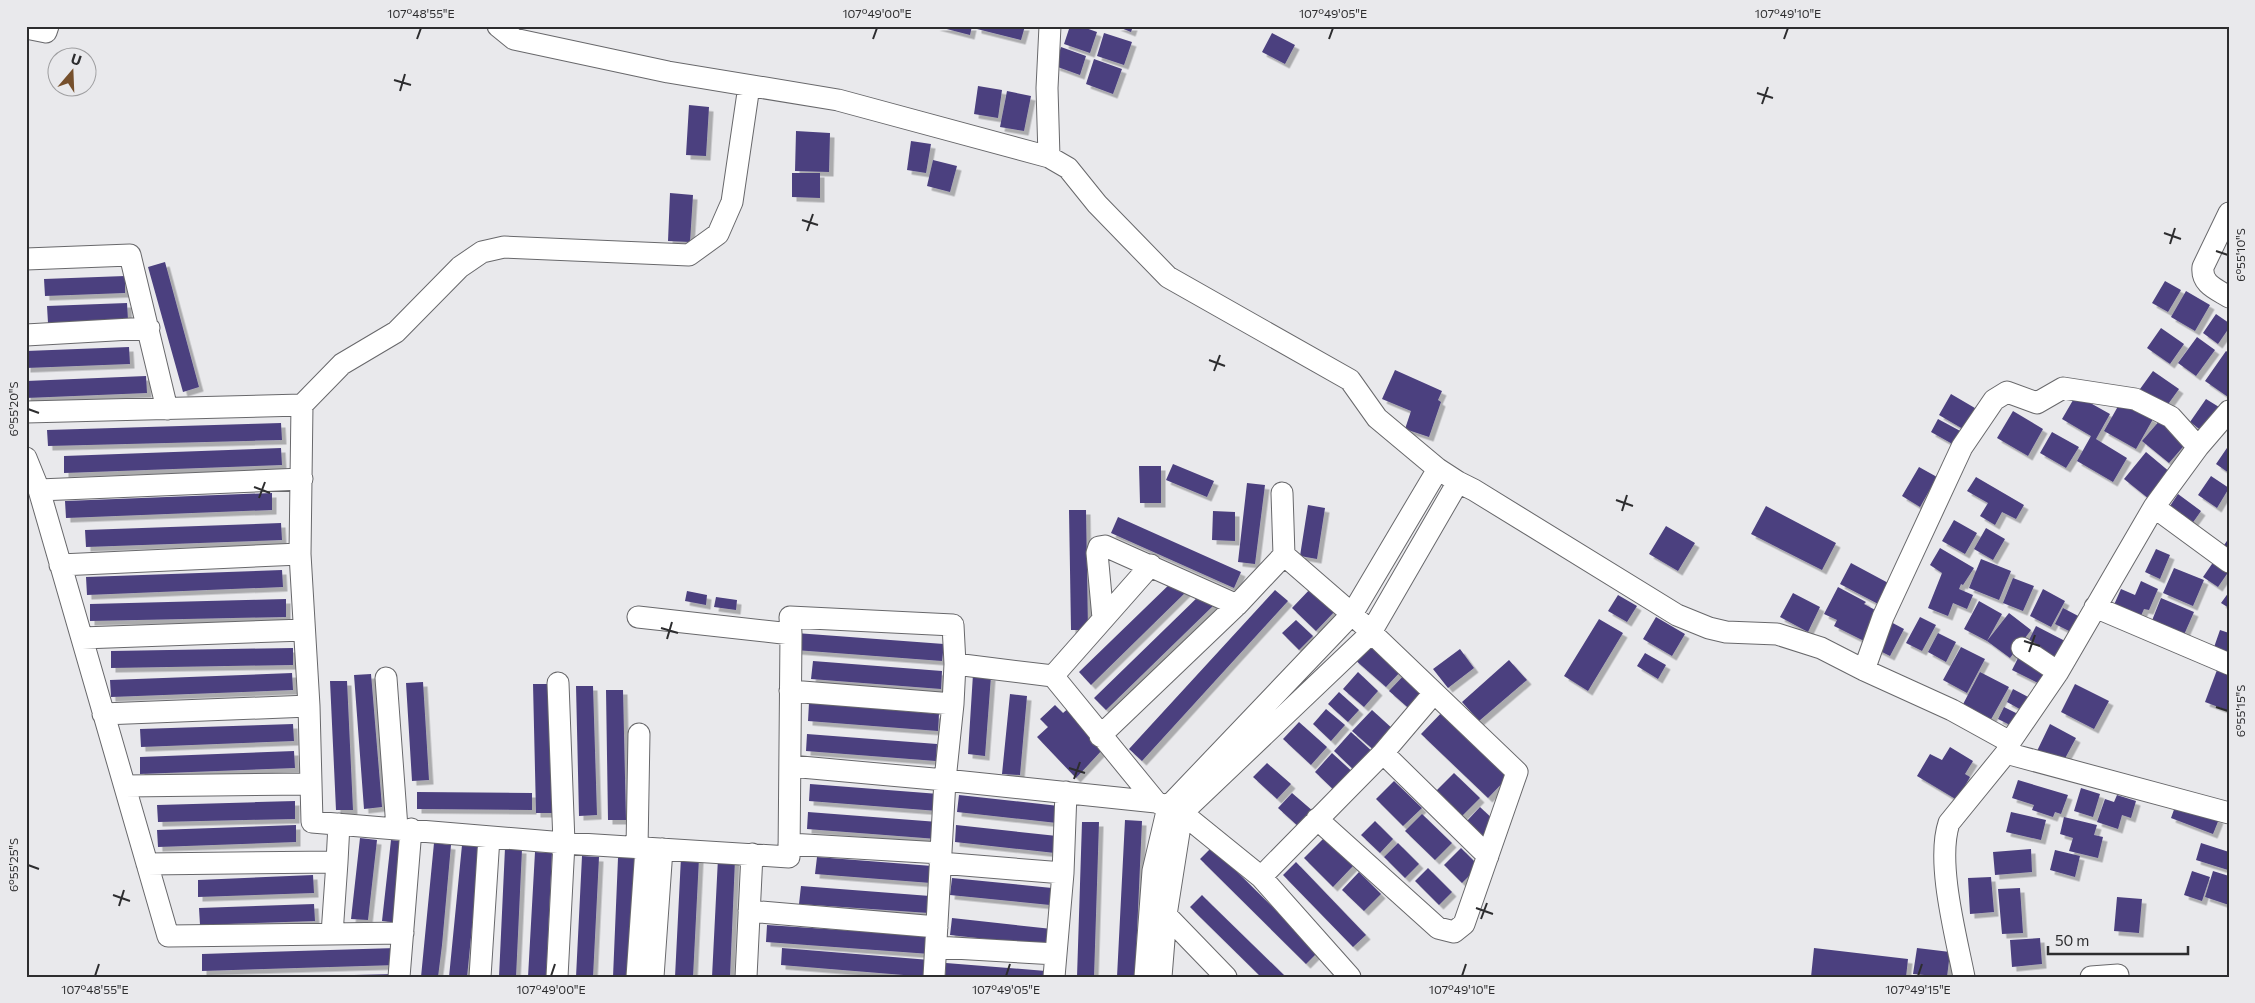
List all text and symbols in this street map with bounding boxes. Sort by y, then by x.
text: 107°48'55"E [387,6,455,20]
text: 107°49'00"E [842,6,912,20]
text: 107°49'05"E [1299,6,1367,20]
text: 107°49'10"E [1755,6,1821,20]
north arrow [48,48,98,98]
text: U [69,50,84,69]
text: 6°55'10"S [2233,228,2247,282]
text: 6°55'20"S [6,381,20,437]
text: 6°55'15"S [2233,685,2247,737]
text: 6°55'25"S [6,838,20,892]
scale bar [2048,923,2188,955]
text: 50 m [2055,931,2089,949]
text: 107°48'55"E [61,982,129,996]
text: 107°49'00"E [516,982,586,996]
text: 107°49'05"E [972,982,1040,996]
text: 107°49'10"E [1429,982,1495,996]
text: 107°49'15"E [1885,982,1951,996]

